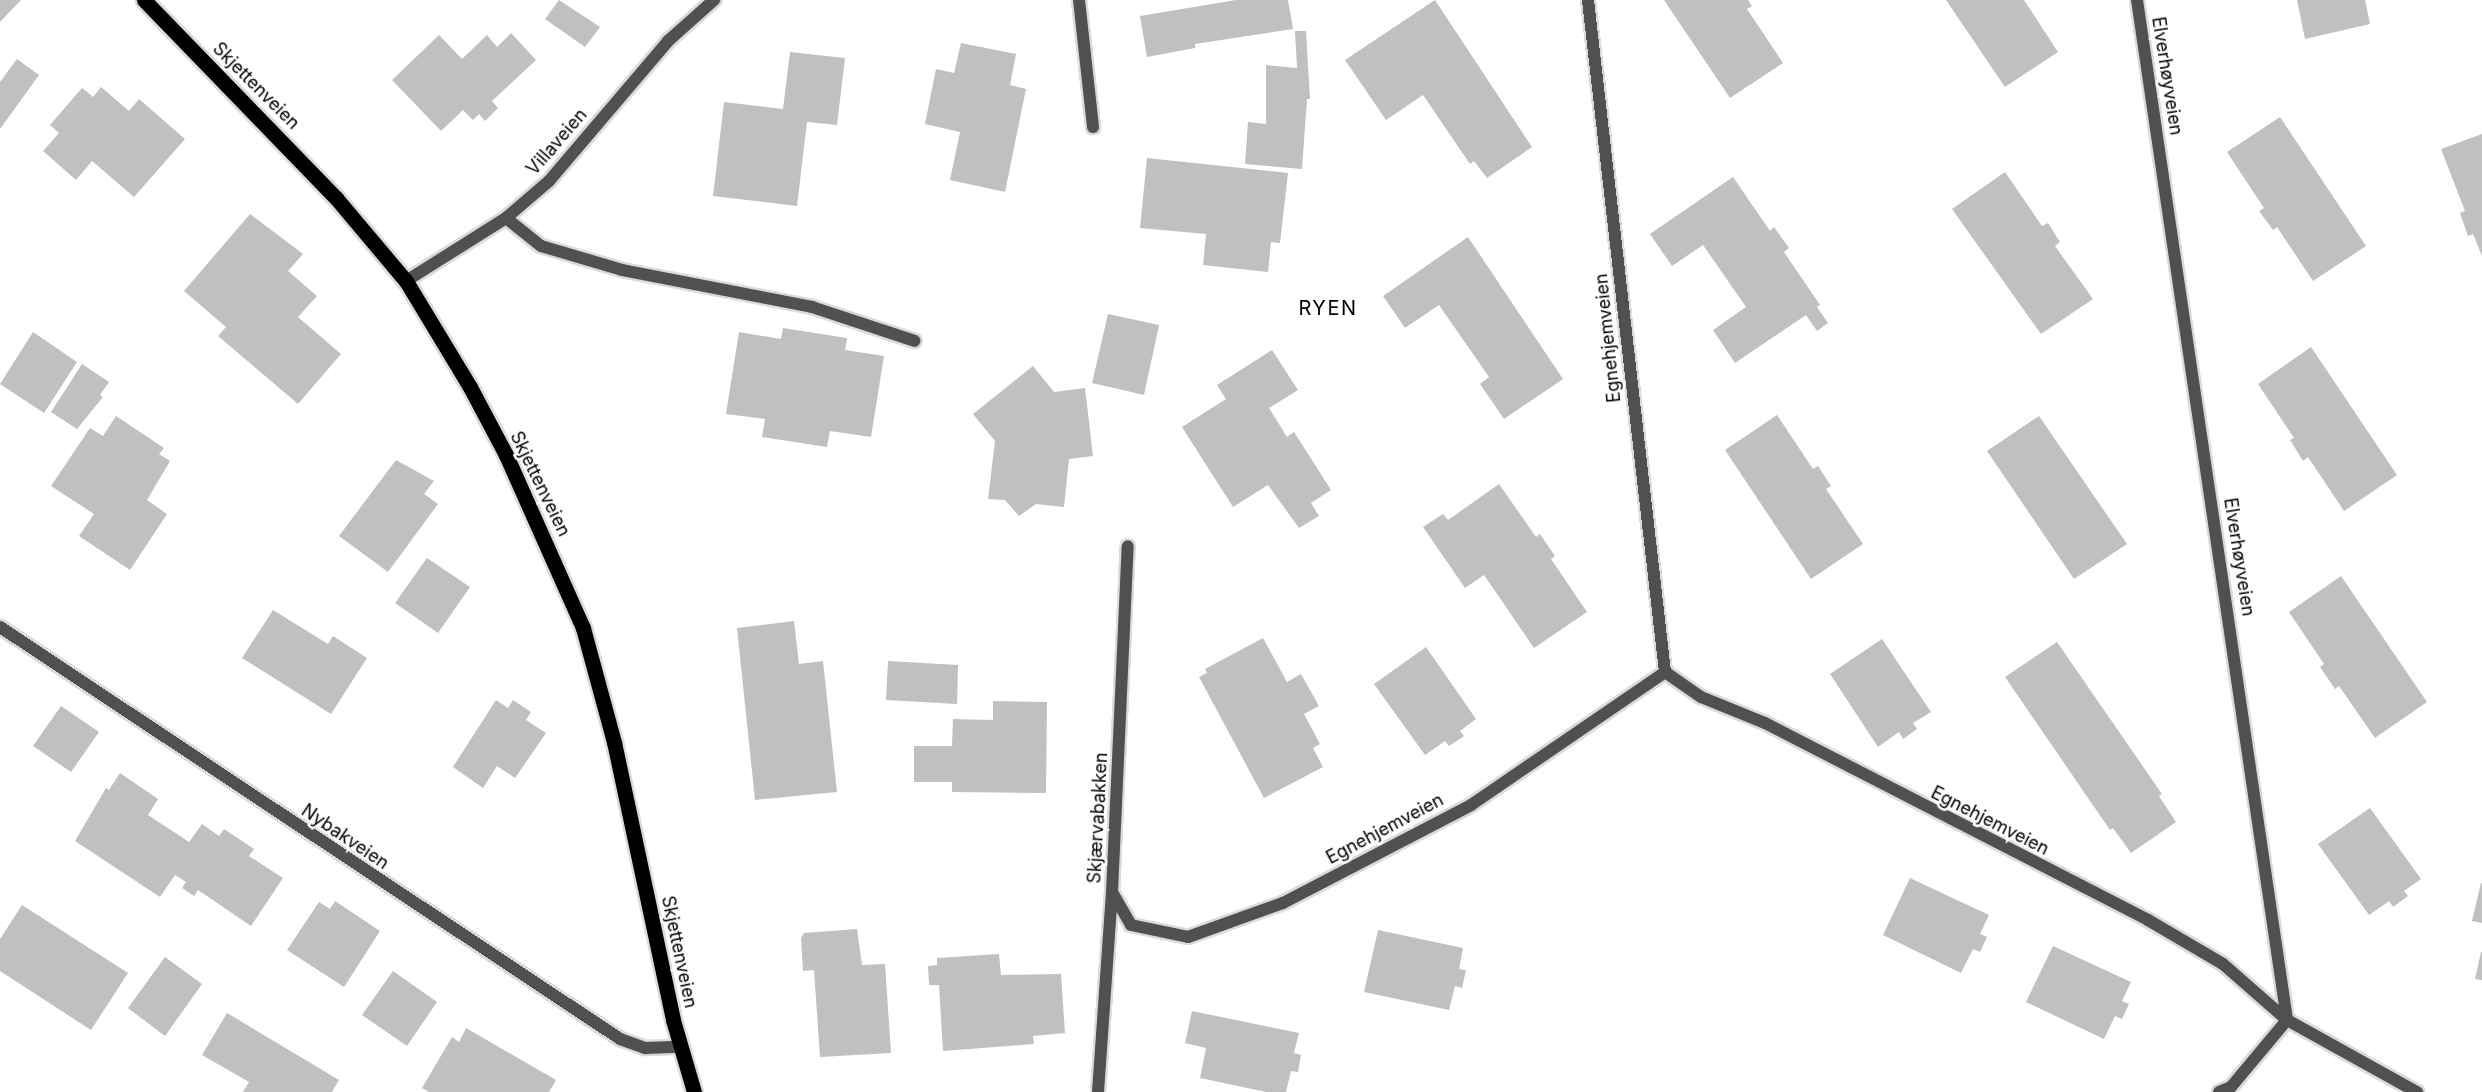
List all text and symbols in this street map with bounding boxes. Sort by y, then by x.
street label: Elverhøyveien [2147,15,2187,137]
street label: Skjettenveien [208,38,304,134]
street label: Villaveien [522,104,592,180]
street label: Egnehjemveien [1590,272,1626,404]
district label: RYEN [1298,296,1358,320]
street label: Skjettenveien [505,428,575,540]
street label: Elverhøyveien [2219,496,2259,618]
street label: Skjærvabakken [1084,752,1112,884]
street label: Egnehjemveien [1927,782,2053,860]
street label: Egnehjemveien [1323,789,1447,869]
street label: Nybakveien [297,800,393,874]
street label: Skjettenveien [657,894,701,1010]

